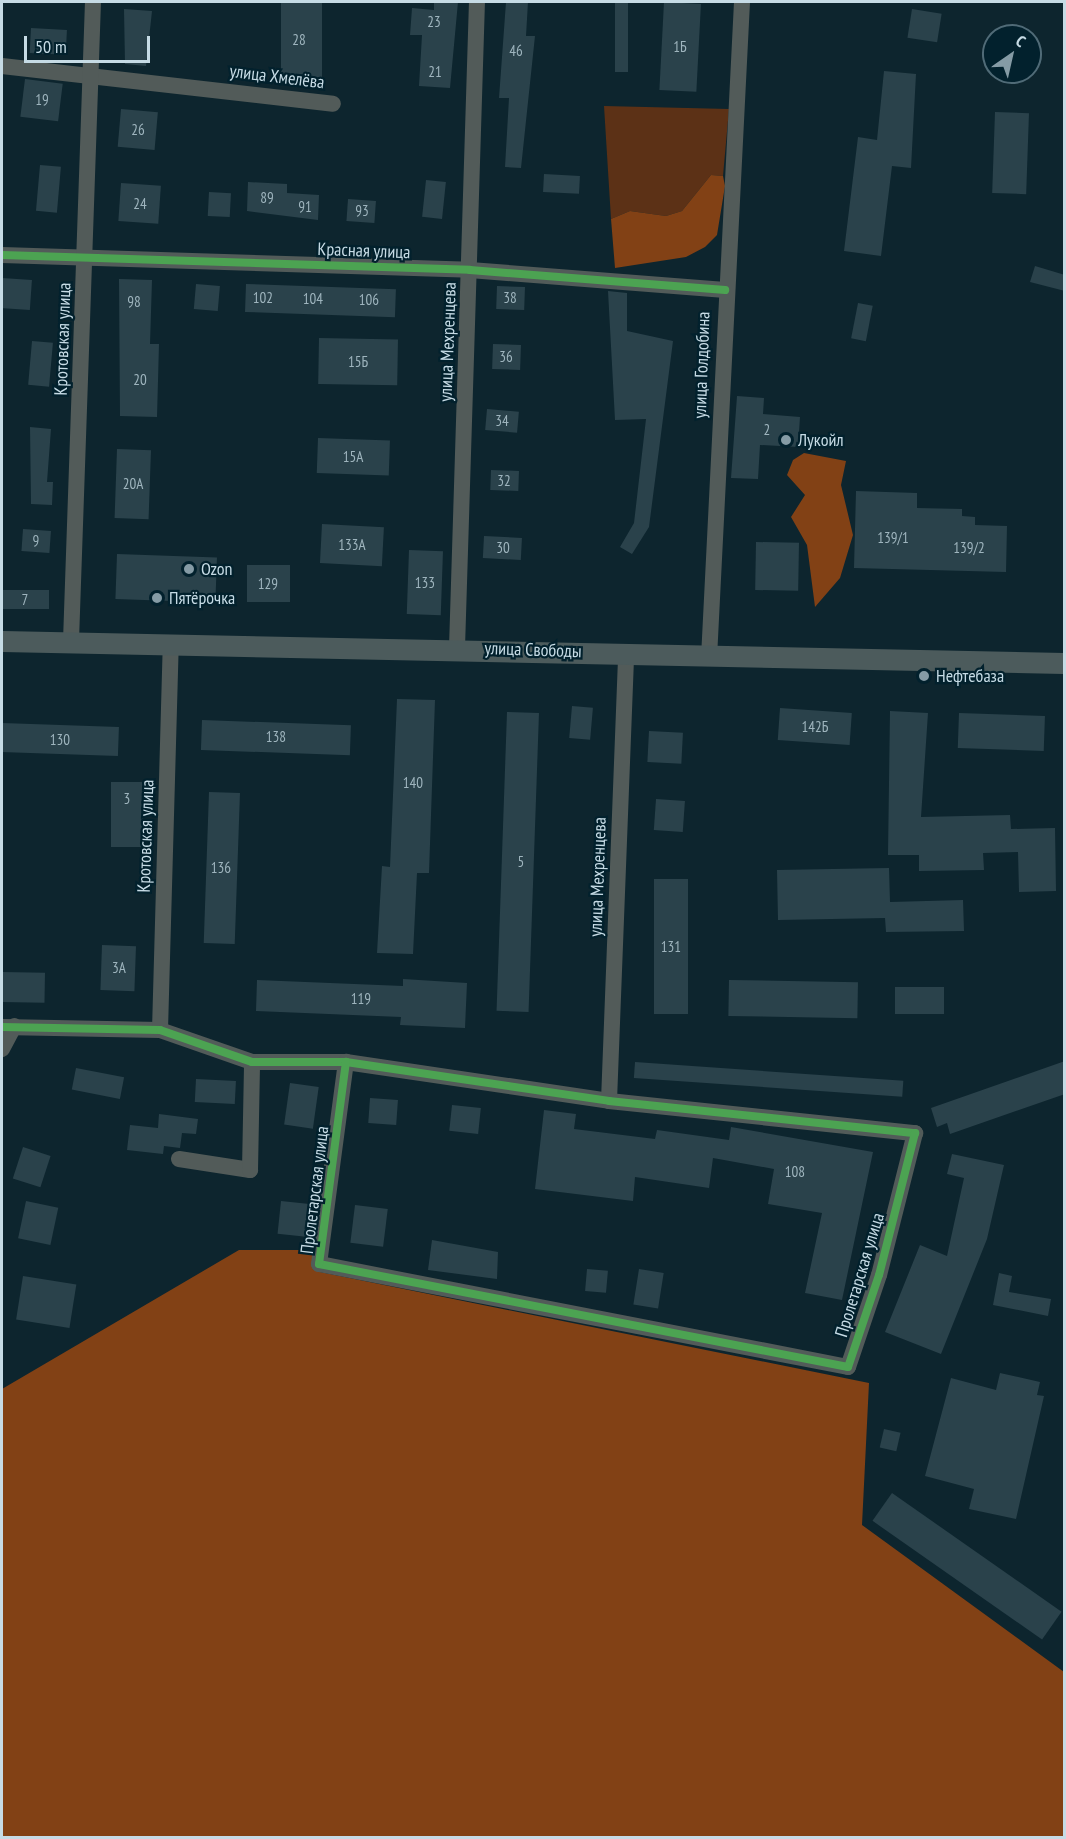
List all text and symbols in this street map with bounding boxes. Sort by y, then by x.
house number: 23 [427,13,441,31]
scale bar [27,24,153,62]
north arrow [982,24,1042,84]
text: С [1012,30,1030,51]
house number: 28 [292,31,306,49]
text: 50 m [35,35,67,58]
house number: 1Б [673,38,687,56]
house number: 46 [509,42,523,60]
street label: улица Хмелёва [228,60,326,94]
house number: 21 [428,63,442,81]
house number: 19 [35,91,49,109]
house number: 26 [131,121,145,139]
house number: 89 [260,189,274,207]
house number: 24 [133,195,147,213]
house number: 91 [298,198,312,216]
house number: 93 [355,202,369,220]
street label: Красная улица [317,239,411,263]
street label: Кротовская улица [50,282,76,396]
street label: улица Мехренцева [435,282,461,402]
house number: 102 [253,289,273,307]
house number: 38 [503,289,517,307]
house number: 104 [303,290,323,308]
house number: 106 [359,291,379,309]
house number: 98 [127,293,141,311]
street label: улица Голдобина [689,311,715,419]
house number: 36 [499,348,513,366]
house number: 15Б [348,353,368,371]
house number: 20 [133,371,147,389]
house number: 34 [495,412,509,430]
house number: 2 [764,421,770,439]
place label: Лукойл [798,429,844,451]
marker: Лукойл [779,433,793,447]
house number: 15А [343,448,363,466]
house number: 32 [497,472,511,490]
house number: 20А [123,475,143,493]
house number: 139/1 [877,529,909,547]
house number: 9 [33,532,39,550]
house number: 133А [338,536,366,554]
house number: 30 [496,539,510,557]
house number: 139/2 [953,539,985,557]
place label: Ozon [201,558,233,580]
marker: Ozon [182,562,196,576]
house number: 133 [415,574,435,592]
house number: 129 [258,575,278,593]
place label: Пятёрочка [169,587,235,609]
house number: 7 [22,591,28,609]
marker: Пятёрочка [150,591,164,605]
street label: улица Свободы [484,638,582,662]
place label: Нефтебаза [936,665,1004,687]
marker: Нефтебаза [917,669,931,683]
house number: 142Б [802,718,828,736]
house number: 138 [266,728,286,746]
house number: 130 [50,731,70,749]
house number: 140 [403,774,423,792]
street label: Кротовская улица [133,779,159,893]
house number: 3 [124,790,130,808]
street label: улица Мехренцева [585,817,611,937]
house number: 5 [518,853,524,871]
house number: 136 [211,859,231,877]
house number: 131 [661,938,681,956]
house number: 3А [112,959,126,977]
house number: 119 [351,990,371,1008]
street label: Пролетарская улица [296,1125,334,1255]
house number: 108 [785,1163,805,1181]
street label: Пролетарская улица [831,1210,889,1340]

